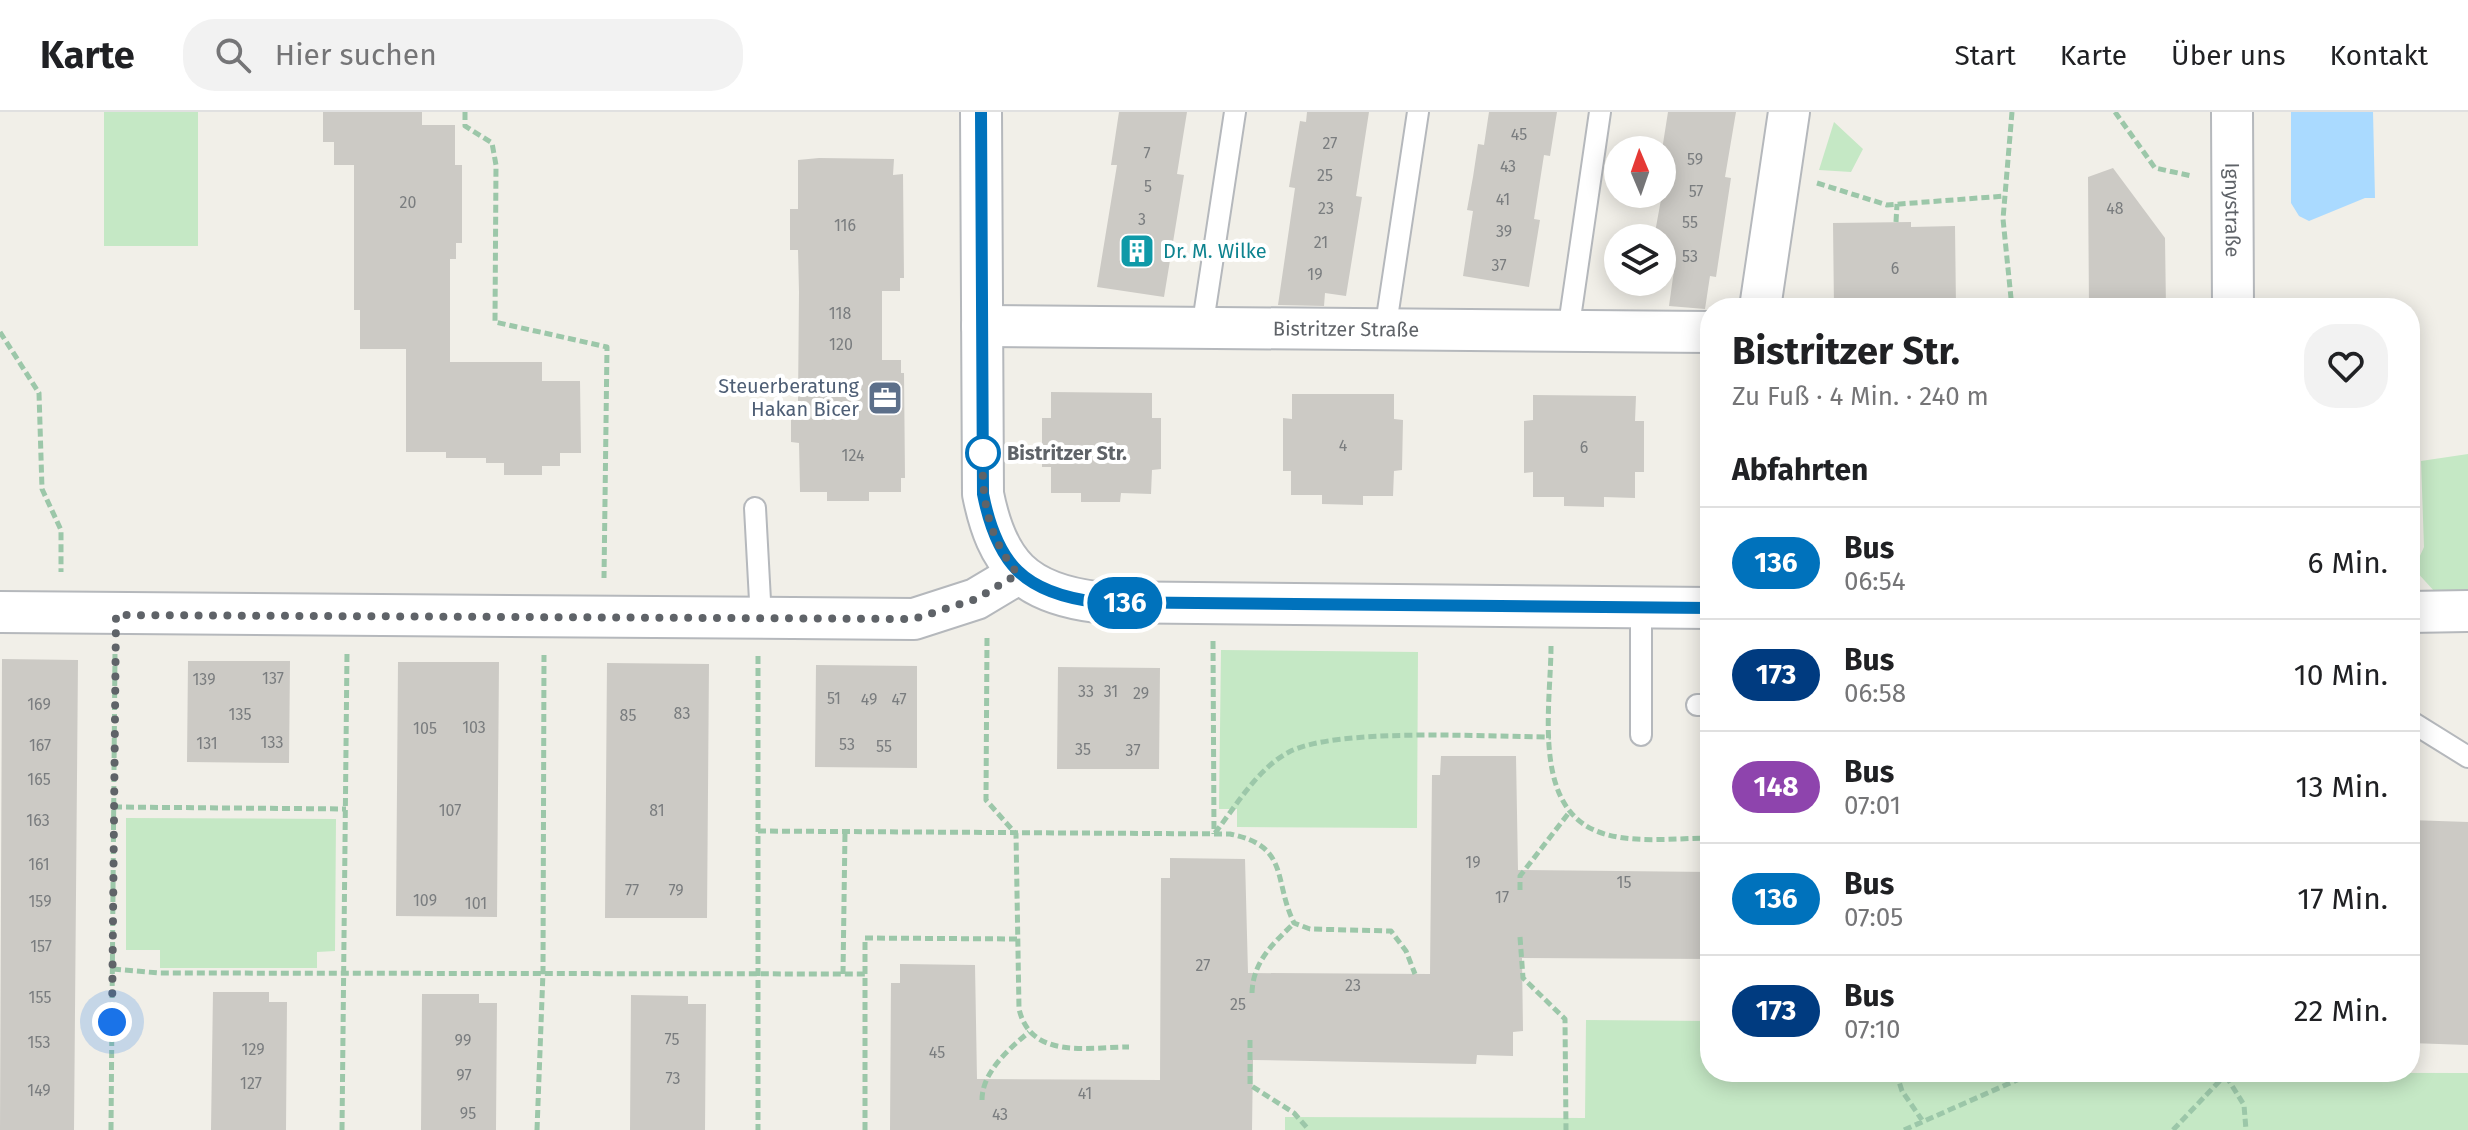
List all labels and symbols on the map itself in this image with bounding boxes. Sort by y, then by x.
house number: 45 [1511,125,1527,144]
house number: 27 [1323,134,1337,153]
north arrow [1604,136,1676,208]
house number: 7 [1143,144,1151,163]
house number: 59 [1687,150,1703,169]
house number: 43 [1500,157,1516,176]
street label: Ignystraße [2220,162,2245,258]
house number: 25 [1317,166,1333,185]
house number: 5 [1144,177,1152,196]
house number: 57 [1689,182,1703,201]
house number: 41 [1496,190,1510,209]
house number: 20 [400,193,416,212]
house number: 23 [1318,199,1334,218]
house number: 48 [2106,199,2124,218]
house number: 3 [1138,210,1146,229]
house number: 55 [1682,213,1698,232]
house number: 116 [834,216,856,235]
house number: 39 [1496,222,1512,241]
building icon: Dr. M. Wilke [1118,232,1156,270]
house number: 21 [1314,233,1328,252]
place label: Dr. M. Wilke [1163,239,1267,263]
house number: 53 [1682,247,1698,266]
house number: 37 [1491,256,1507,275]
house number: 6 [1891,259,1899,278]
house number: 19 [1307,265,1323,284]
house number: 118 [829,304,851,323]
street label: Bistritzer Straße [1273,316,1419,342]
house number: 120 [829,335,853,354]
place label: Steuerberatung Hakan Bicer [718,374,860,421]
office icon: Steuerberatung Hakan Bicer [866,379,904,417]
marker: Bistritzer Str. [966,436,1000,470]
house number: 4 [1339,436,1348,455]
house number: 6 [1580,438,1588,457]
place label: Bistritzer Str. [1007,441,1127,465]
house number: 124 [842,446,865,465]
line badge: 136 [1079,577,1171,629]
house number: 137 [262,669,284,688]
house number: 139 [192,670,216,689]
house number: 33 [1078,682,1094,701]
house number: 31 [1104,682,1118,701]
house number: 29 [1133,684,1149,703]
house number: 51 [827,689,841,708]
house number: 49 [861,690,877,709]
house number: 47 [891,690,907,709]
house number: 169 [27,695,51,714]
house number: 83 [674,704,690,723]
house number: 135 [229,705,251,724]
house number: 85 [620,706,636,725]
house number: 103 [462,718,486,737]
house number: 105 [413,719,437,738]
house number: 133 [261,733,283,752]
house number: 131 [196,734,218,753]
house number: 53 [839,735,855,754]
house number: 167 [29,736,51,755]
house number: 55 [876,737,892,756]
house number: 35 [1075,740,1091,759]
house number: 37 [1125,741,1141,760]
house number: 165 [27,770,51,789]
house number: 107 [439,801,461,820]
house number: 81 [649,801,665,820]
house number: 163 [26,811,50,830]
house number: 19 [1465,853,1481,872]
house number: 161 [28,855,50,874]
house number: 15 [1617,873,1631,892]
house number: 77 [625,881,639,900]
house number: 79 [668,881,684,900]
house number: 17 [1495,888,1509,907]
house number: 109 [413,891,437,910]
house number: 159 [28,892,52,911]
house number: 101 [465,894,487,913]
house number: 157 [30,937,52,956]
house number: 27 [1196,956,1210,975]
house number: 23 [1345,976,1361,995]
house number: 155 [29,988,51,1007]
house number: 25 [1230,995,1246,1014]
your location [92,1002,132,1042]
house number: 75 [665,1030,679,1049]
house number: 99 [455,1031,471,1050]
house number: 153 [28,1033,50,1052]
house number: 129 [241,1040,265,1059]
house number: 45 [929,1043,945,1062]
house number: 97 [456,1066,472,1085]
house number: 73 [666,1069,680,1088]
house number: 127 [240,1074,262,1093]
house number: 149 [27,1081,51,1100]
house number: 41 [1078,1084,1092,1103]
house number: 95 [460,1104,476,1123]
house number: 43 [992,1105,1008,1124]

